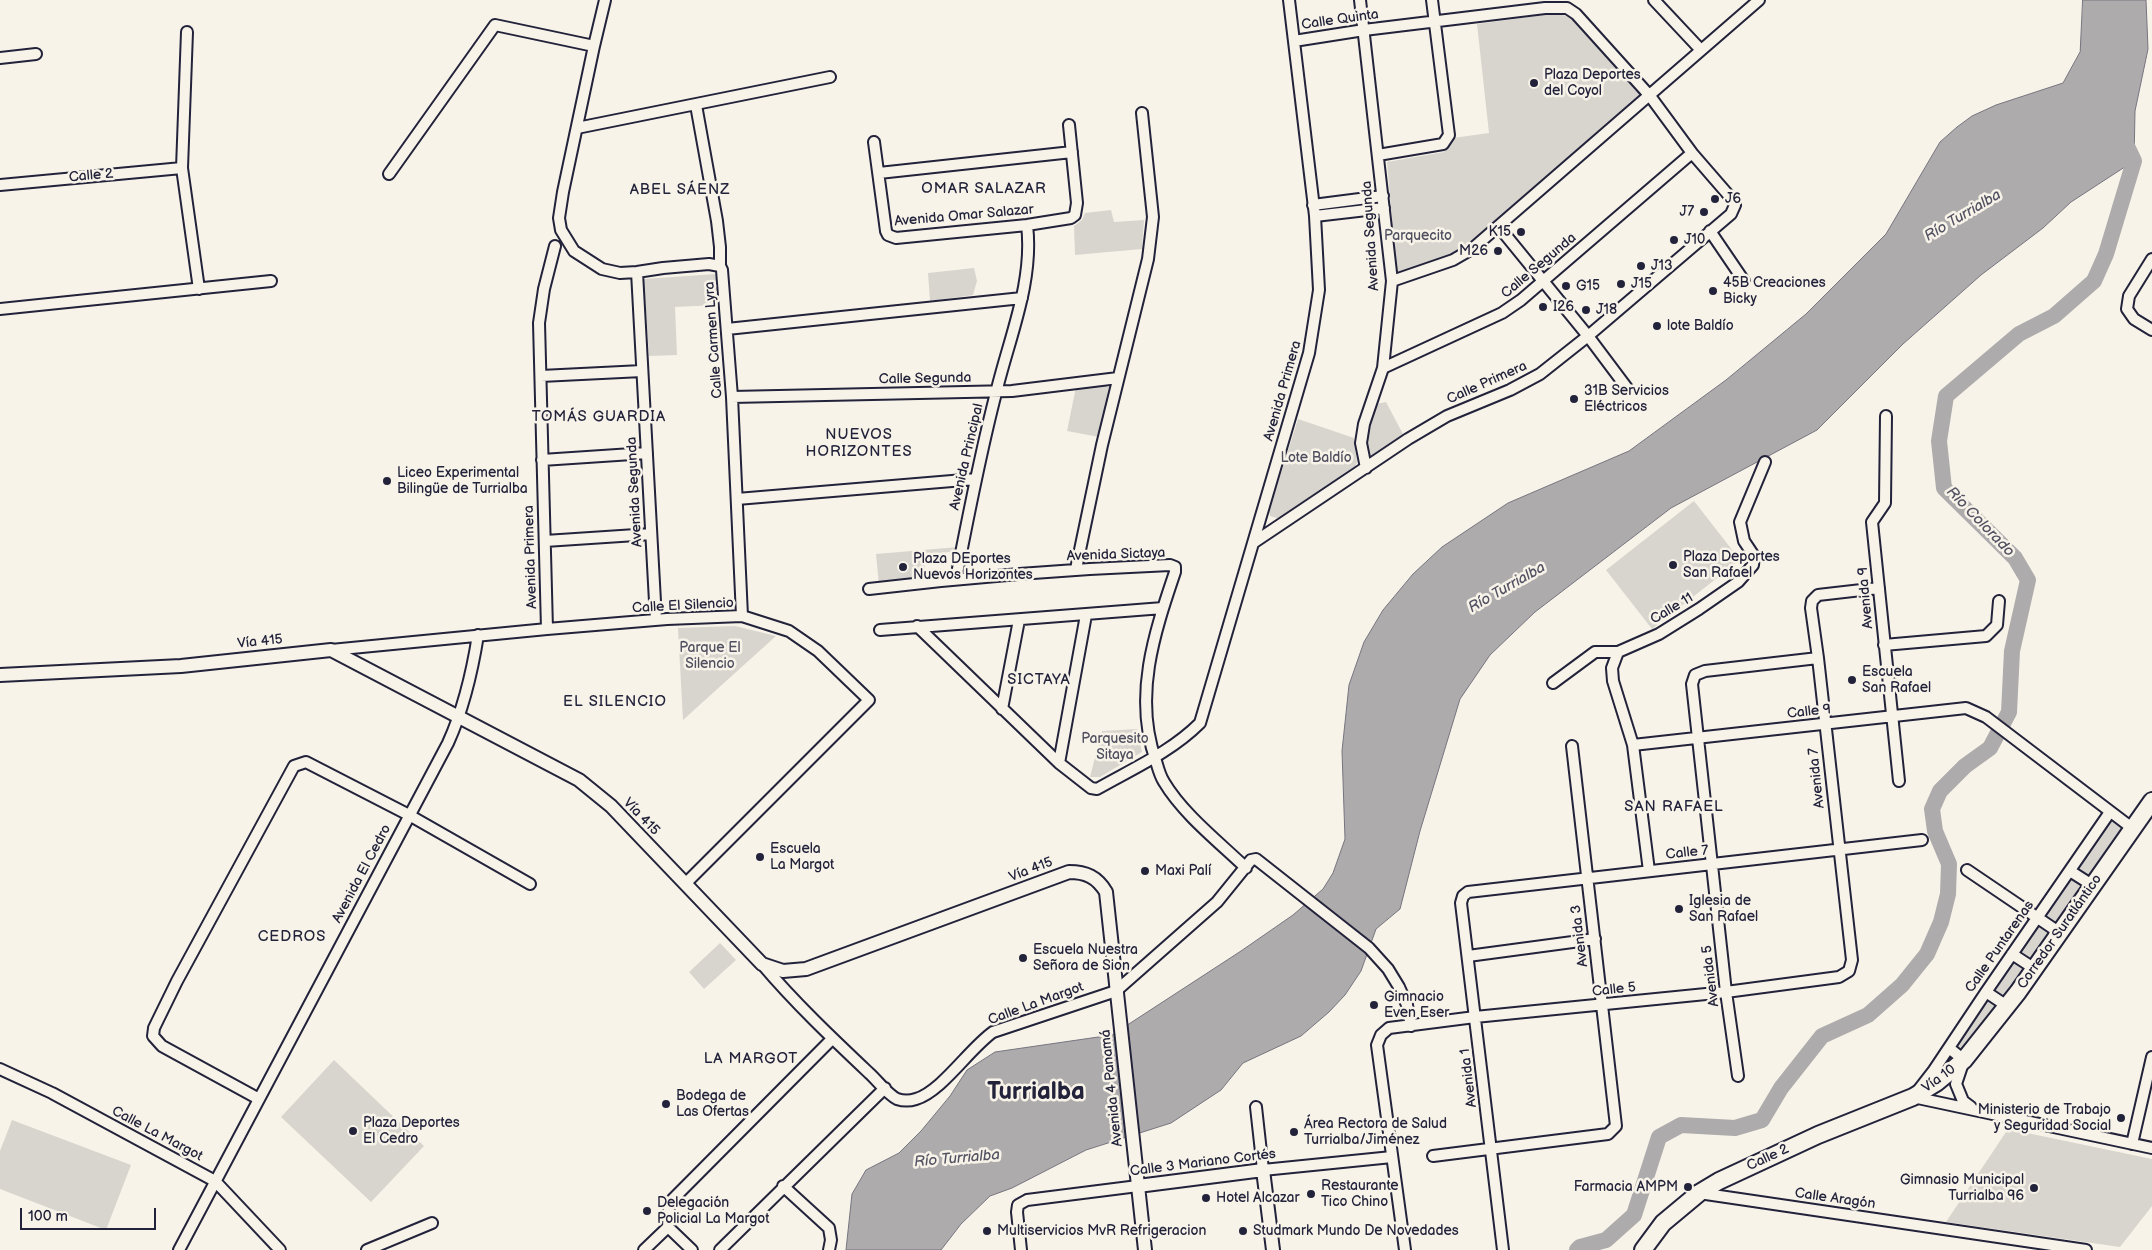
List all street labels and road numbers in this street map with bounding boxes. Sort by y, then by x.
street label: Calle Quinta [1300,6,1380,34]
street label: Calle 2 [68,166,114,186]
street label: Avenida Segunda [1359,180,1383,292]
street label: Avenida Omar Salazar [894,202,1034,230]
street label: Calle Segunda [1498,230,1580,302]
street label: Calle Carmen Lyra [702,281,726,399]
street label: Avenida Primera [1261,339,1305,443]
street label: Calle Primera [1444,358,1530,408]
street label: Calle Segunda [879,370,971,388]
street label: Avenida Principal [947,402,987,512]
street label: Avenida Segunda [624,436,646,548]
street label: Avenida Primera [521,505,541,609]
street label: Avenida Sictaya [1066,545,1166,565]
street label: Avenida 9 [1855,566,1877,630]
street label: Calle 11 [1648,590,1696,628]
street label: Calle El Silencio [632,595,734,617]
street label: Vía 415 [236,631,284,653]
street label: Calle 9 [1786,701,1832,723]
street label: Avenida 7 [1805,747,1829,809]
street label: Vía 415 [619,795,663,839]
street label: Avenida El Cedro [329,822,395,926]
street label: Calle 7 [1665,842,1709,864]
street label: Vía 415 [1007,854,1055,886]
street label: Corredor Suratlántico [2014,872,2106,992]
street label: Calle Puntarenas [1962,898,2038,996]
street label: Avenida 3 [1568,904,1592,968]
street label: Avenida 5 [1699,944,1723,1008]
street label: Calle La Margot [986,979,1086,1029]
street label: Calle 5 [1591,979,1637,1001]
street label: Avenida 4 Panamá [1097,1029,1127,1147]
street label: Avenida 1 [1457,1048,1481,1108]
street label: Vía 10 [1919,1061,1959,1097]
street label: Calle La Margot [109,1103,205,1165]
street label: Calle 2 [1744,1141,1792,1175]
street label: Calle 3 Mariano Cortés [1129,1146,1277,1180]
street label: Calle Aragón [1794,1185,1876,1213]

